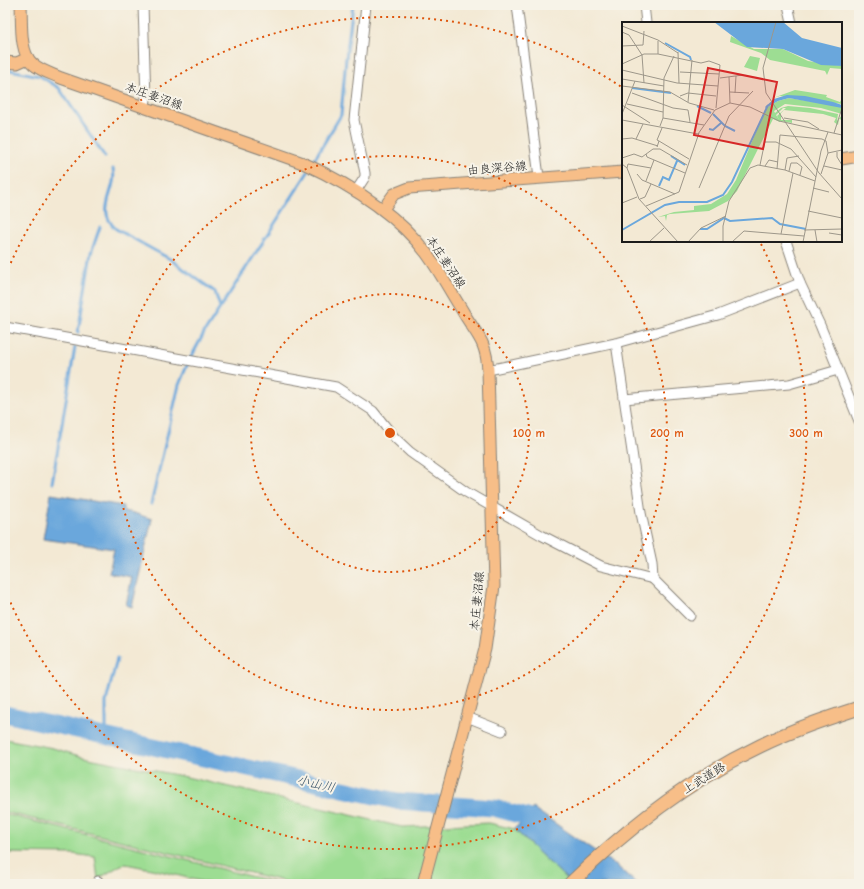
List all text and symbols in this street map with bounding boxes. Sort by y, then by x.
inset map [622,22,842,242]
street label: 本庄妻沼線 [123,80,185,112]
street label: 由良深谷線 [466,158,528,178]
street label: 本庄妻沼線 [423,233,469,291]
centre of rings [383,426,397,440]
text: 100 m [513,426,545,440]
text: 200 m [650,426,684,440]
text: 300 m [789,426,823,440]
street label: 本庄妻沼線 [467,570,487,632]
street label: 上武道路 [680,759,728,797]
water label: 小山川 [295,772,337,795]

